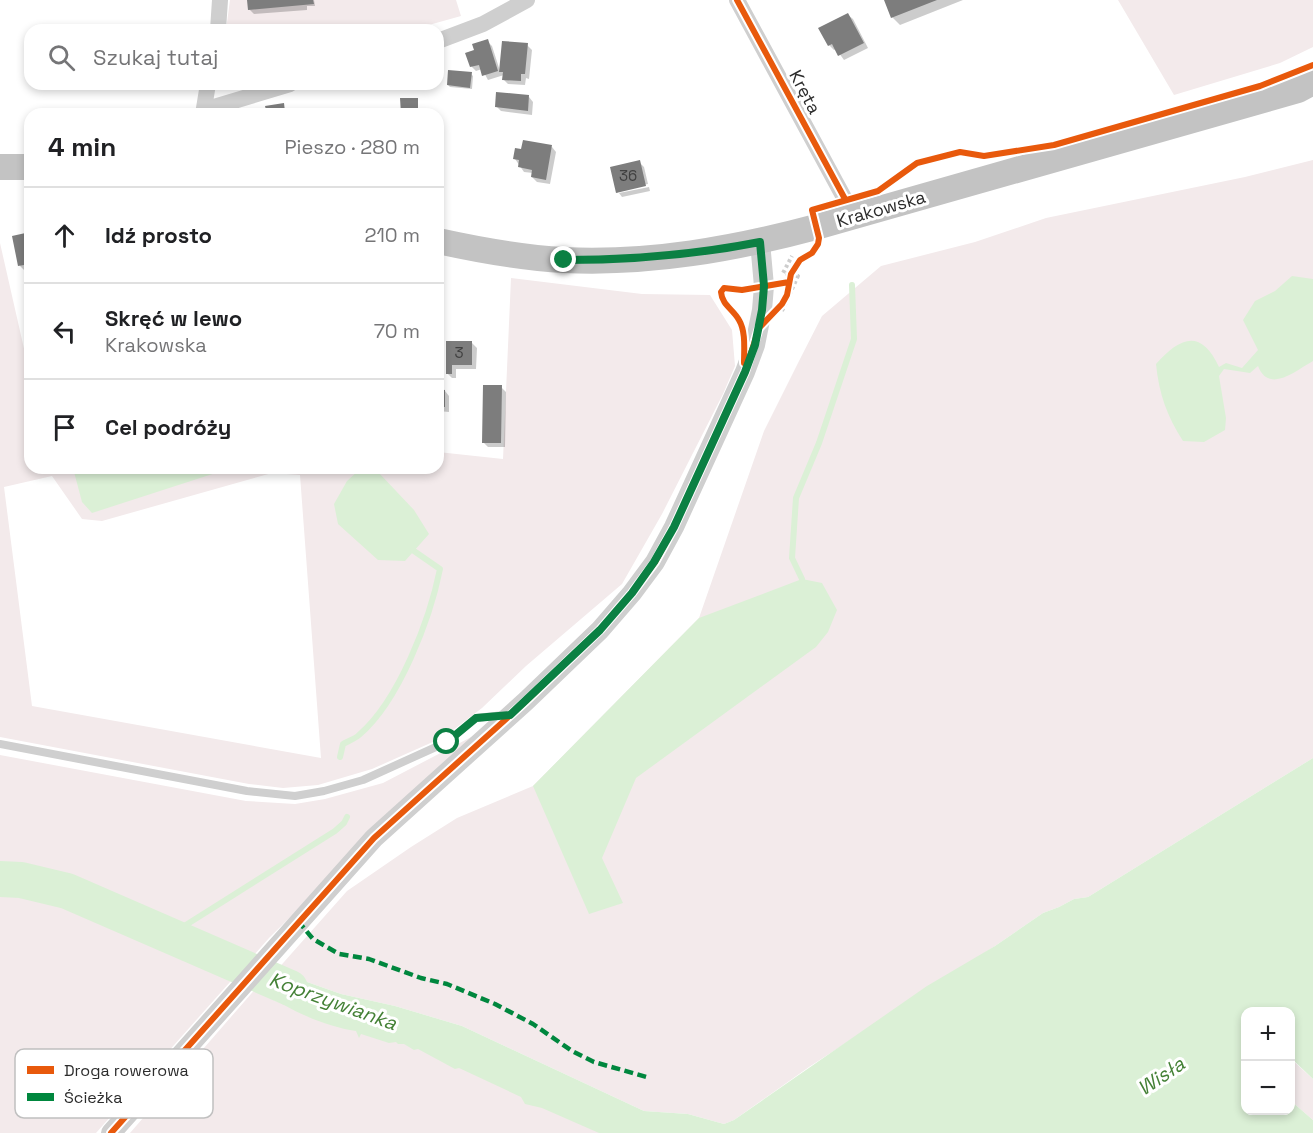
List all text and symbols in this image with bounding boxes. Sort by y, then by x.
search box [24,24,444,90]
icon: search [45,41,78,74]
text: Szukaj tutaj [93,43,218,71]
street label: Kręta [784,66,826,118]
text: 4 min [48,130,116,164]
text: Pieszo · 280 m [285,134,420,160]
house number: 36 [619,166,637,185]
street label: Krakowska [834,185,928,232]
icon: ahead [48,219,81,252]
text: Idź prosto [105,221,212,249]
text: 210 m [364,222,420,248]
route end [550,246,576,272]
text: Skręć w lewo [105,304,242,332]
icon: left [48,315,81,348]
text: 70 m [374,318,420,344]
text: Krakowska [105,332,207,358]
house number: 3 [454,343,464,362]
icon: arrive [48,411,81,444]
text: Cel podróży [105,413,231,441]
route start [433,728,459,754]
water label: Koprzywianka [266,966,401,1036]
map controls [1241,1007,1295,1115]
button: + [1241,1007,1295,1061]
legend [15,1049,213,1118]
water label: Wisła [1132,1050,1190,1101]
text: Droga rowerowa [64,1060,189,1081]
button: − [1241,1061,1295,1115]
text: Ścieżka [64,1087,122,1108]

